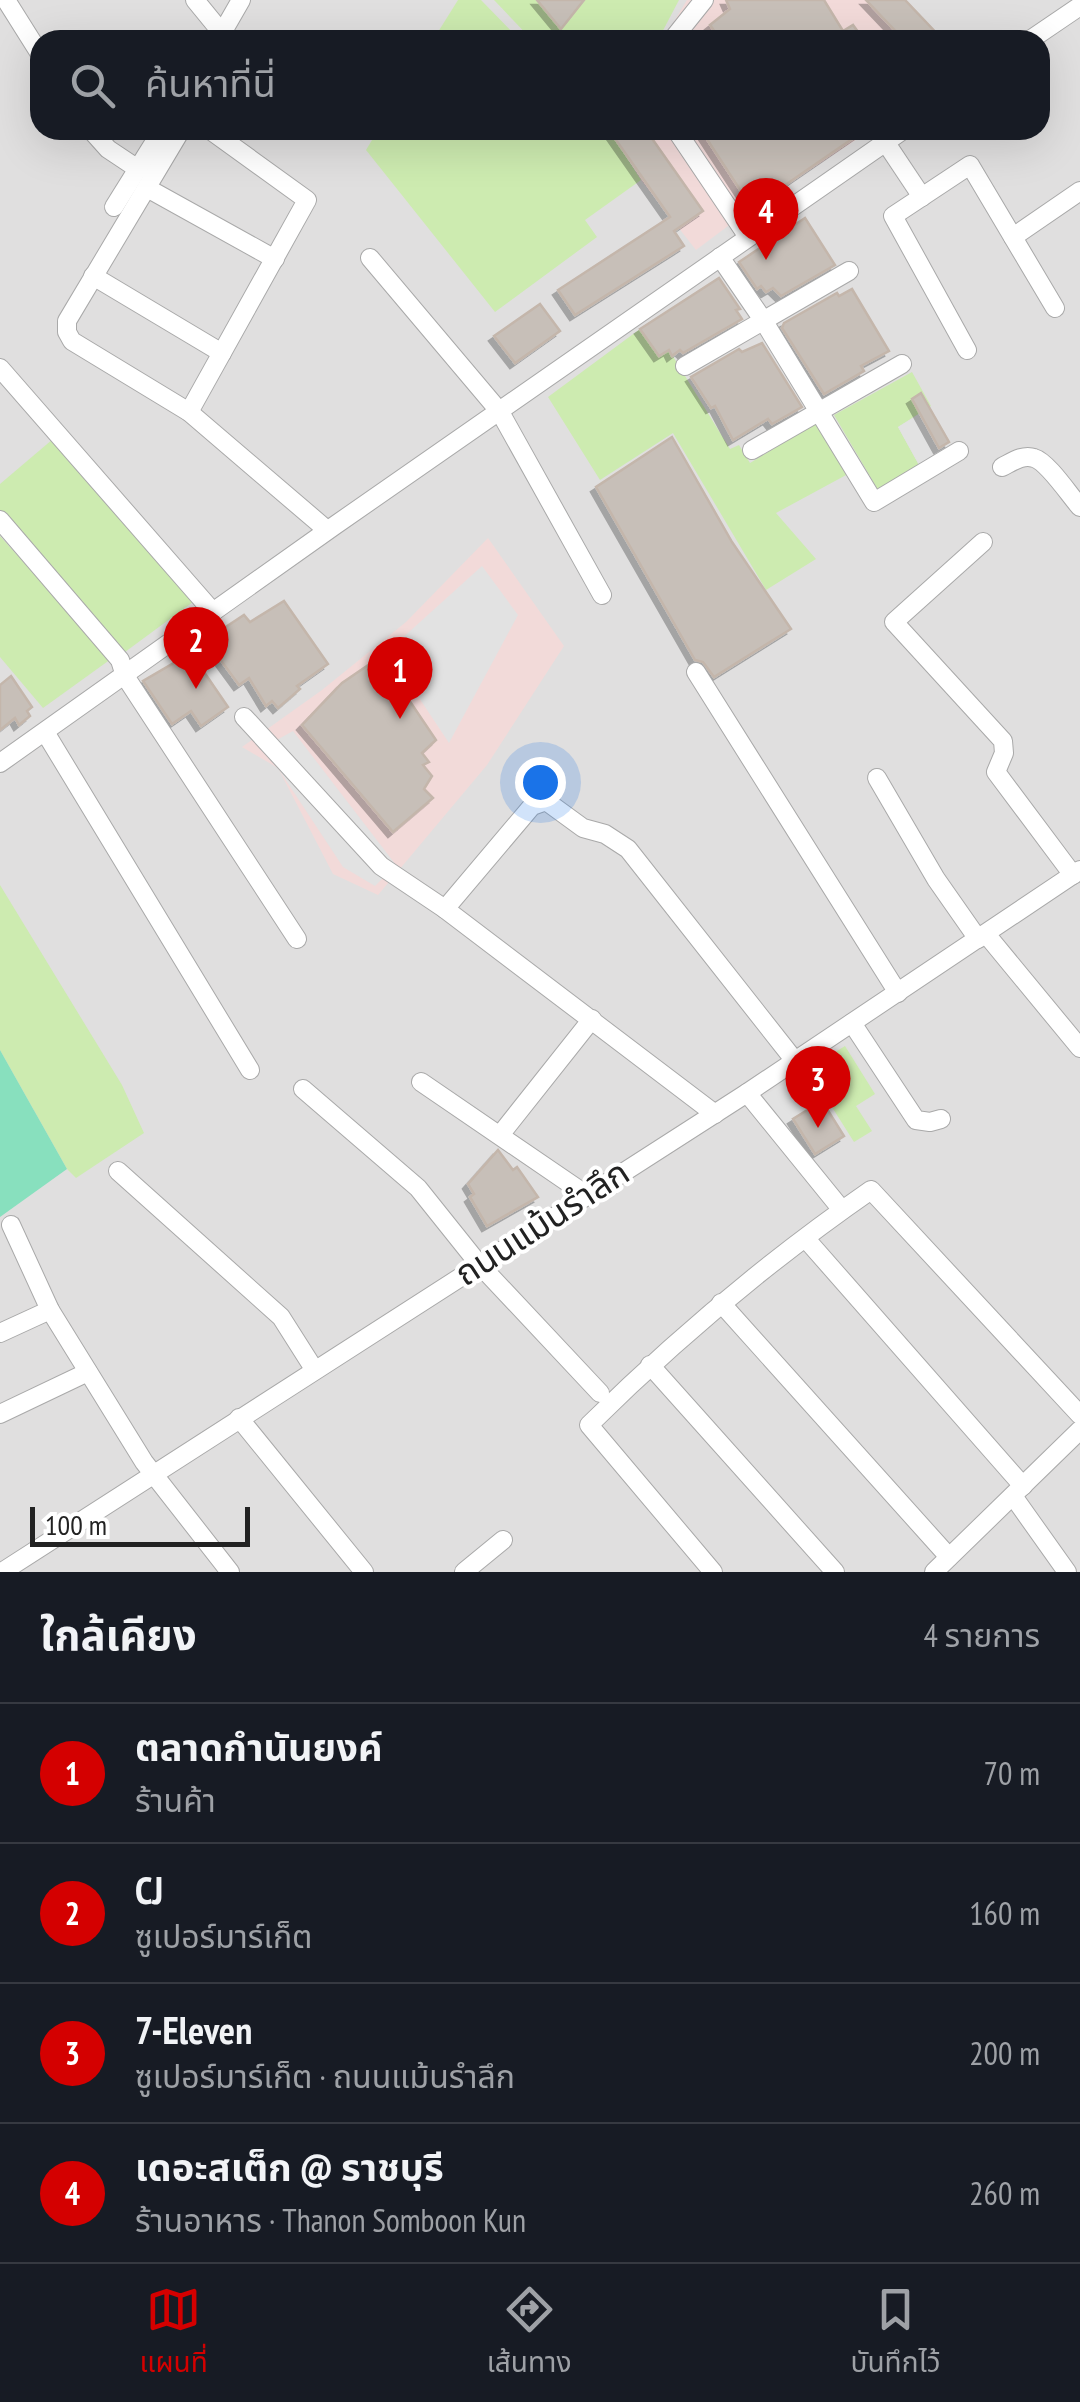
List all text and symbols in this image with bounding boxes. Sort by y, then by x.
search box [30,30,1050,140]
icon: search [65,58,120,113]
text: ค้นหาที่นี่ [145,58,276,107]
pin: 4 [734,178,798,260]
pin: 2 [164,606,228,689]
pin: 1 [368,636,432,719]
your location [515,757,566,808]
pin: 3 [786,1046,850,1128]
street label: ถนนแม้นรำลึก [445,1149,637,1296]
scale bar [30,1502,250,1546]
text: 100 m [45,1506,107,1543]
text: ใกล้เคียง [40,1607,197,1662]
text: 4 รายการ [923,1614,1040,1656]
text: ตลาดกำนันยงค์ [135,1722,382,1771]
text: 1 [65,1752,80,1794]
text: 70 m [984,1752,1040,1794]
text: ร้านค้า [135,1779,216,1821]
text: CJ [135,1865,163,1914]
text: 2 [65,1892,80,1934]
text: 160 m [969,1892,1040,1934]
text: ซูเปอร์มาร์เก็ต [135,1915,312,1957]
text: 7-Eleven [135,2005,252,2054]
text: 3 [65,2032,80,2074]
text: 200 m [969,2032,1040,2074]
text: ซูเปอร์มาร์เก็ต · ถนนแม้นรำลึก [135,2055,515,2097]
text: เดอะสเต็ก @ ราชบุรี [135,2142,444,2191]
text: 4 [65,2172,80,2214]
text: 260 m [969,2172,1040,2214]
text: ร้านอาหาร · Thanon Somboon Kun [135,2199,526,2241]
tab: แผนที่ [140,2282,208,2385]
tab: เส้นทาง [487,2282,571,2385]
tab: บันทึกไว้ [851,2282,940,2385]

